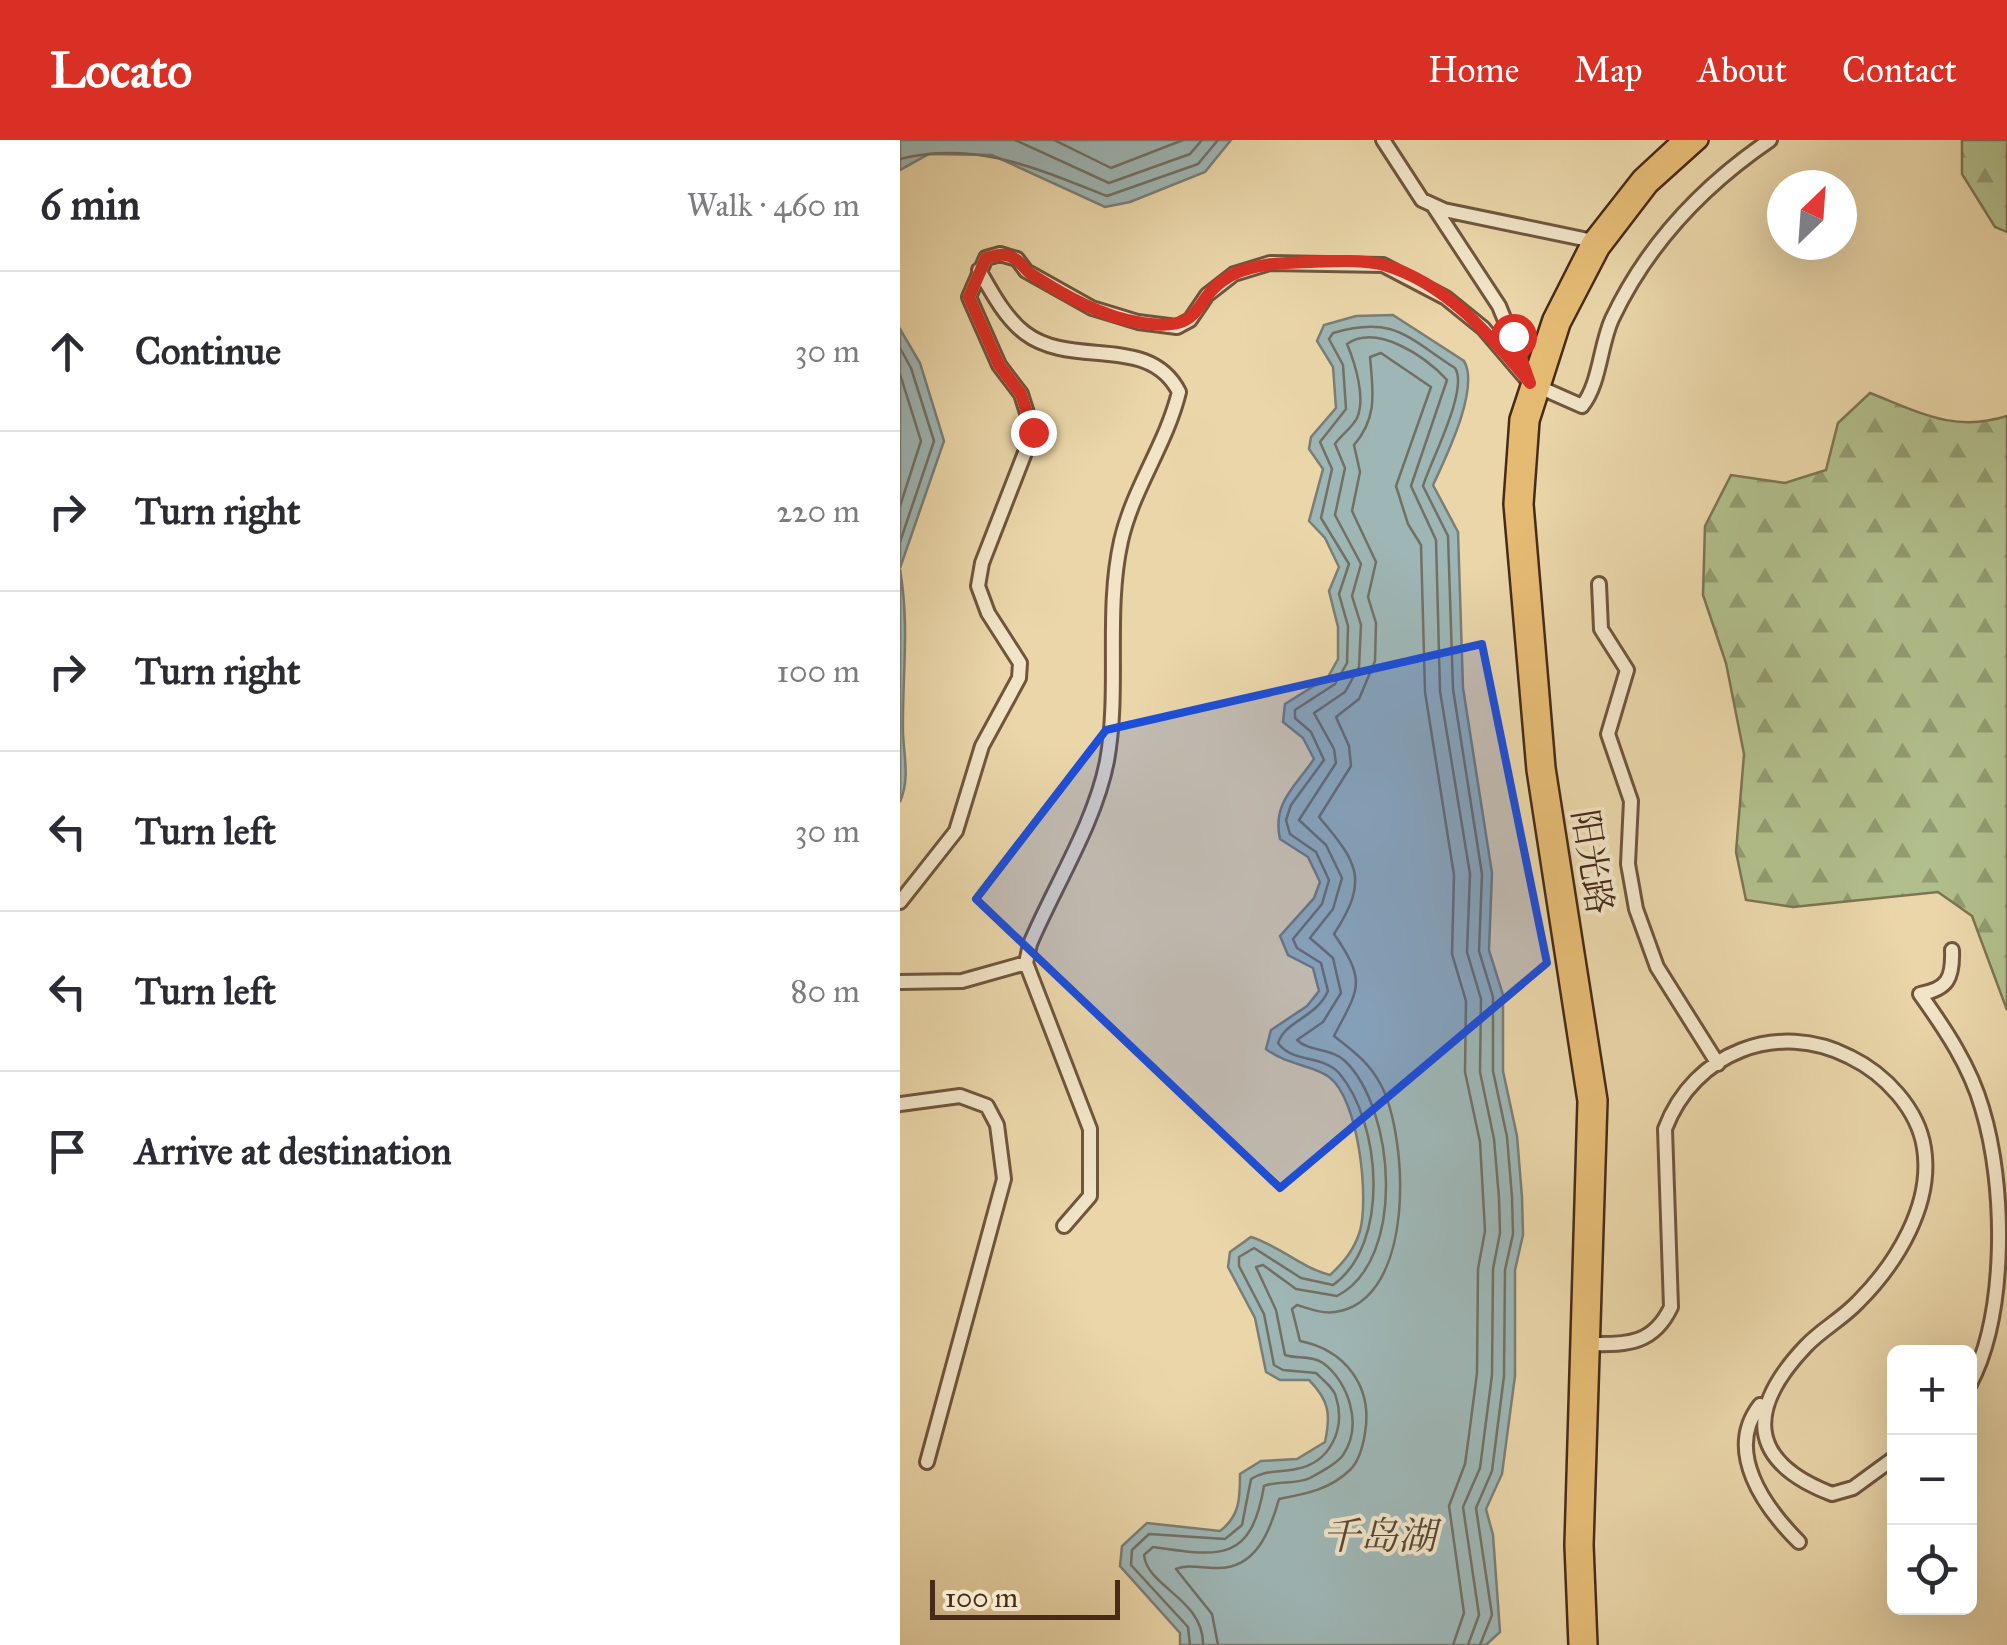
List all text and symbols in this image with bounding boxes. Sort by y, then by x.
text: Locato [50,41,192,100]
text: Home [1428,49,1519,92]
text: Map [1574,49,1643,92]
text: About [1698,49,1787,92]
text: Contact [1842,49,1957,92]
north arrow [1767,170,1857,260]
text: 6 min [40,179,140,231]
text: Walk · 460 m [687,186,860,225]
route start [1491,314,1537,360]
icon: ahead [40,324,95,379]
text: Continue [135,328,281,374]
text: 30 m [795,332,860,371]
route end [1011,410,1057,456]
icon: right [40,484,95,539]
text: Turn right [135,488,301,534]
text: 220 m [776,492,860,531]
icon: right [40,644,95,699]
text: Turn right [135,648,301,694]
text: 100 m [776,652,860,691]
icon: left [40,804,95,859]
street label: 阳光路 [1563,807,1621,917]
text: Turn left [135,808,276,854]
text: 30 m [795,812,860,851]
icon: left [40,964,95,1019]
text: Turn left [135,968,276,1014]
text: 80 m [791,972,860,1011]
icon: arrive [40,1124,95,1179]
text: Arrive at destination [135,1128,452,1174]
map controls [1887,1345,1977,1615]
button: + [1887,1345,1977,1435]
button: − [1887,1435,1977,1525]
water label: 千岛湖 [1322,1513,1442,1559]
button: locate [1887,1525,1977,1615]
scale bar [930,1575,1120,1620]
text: 100 m [945,1580,1018,1615]

